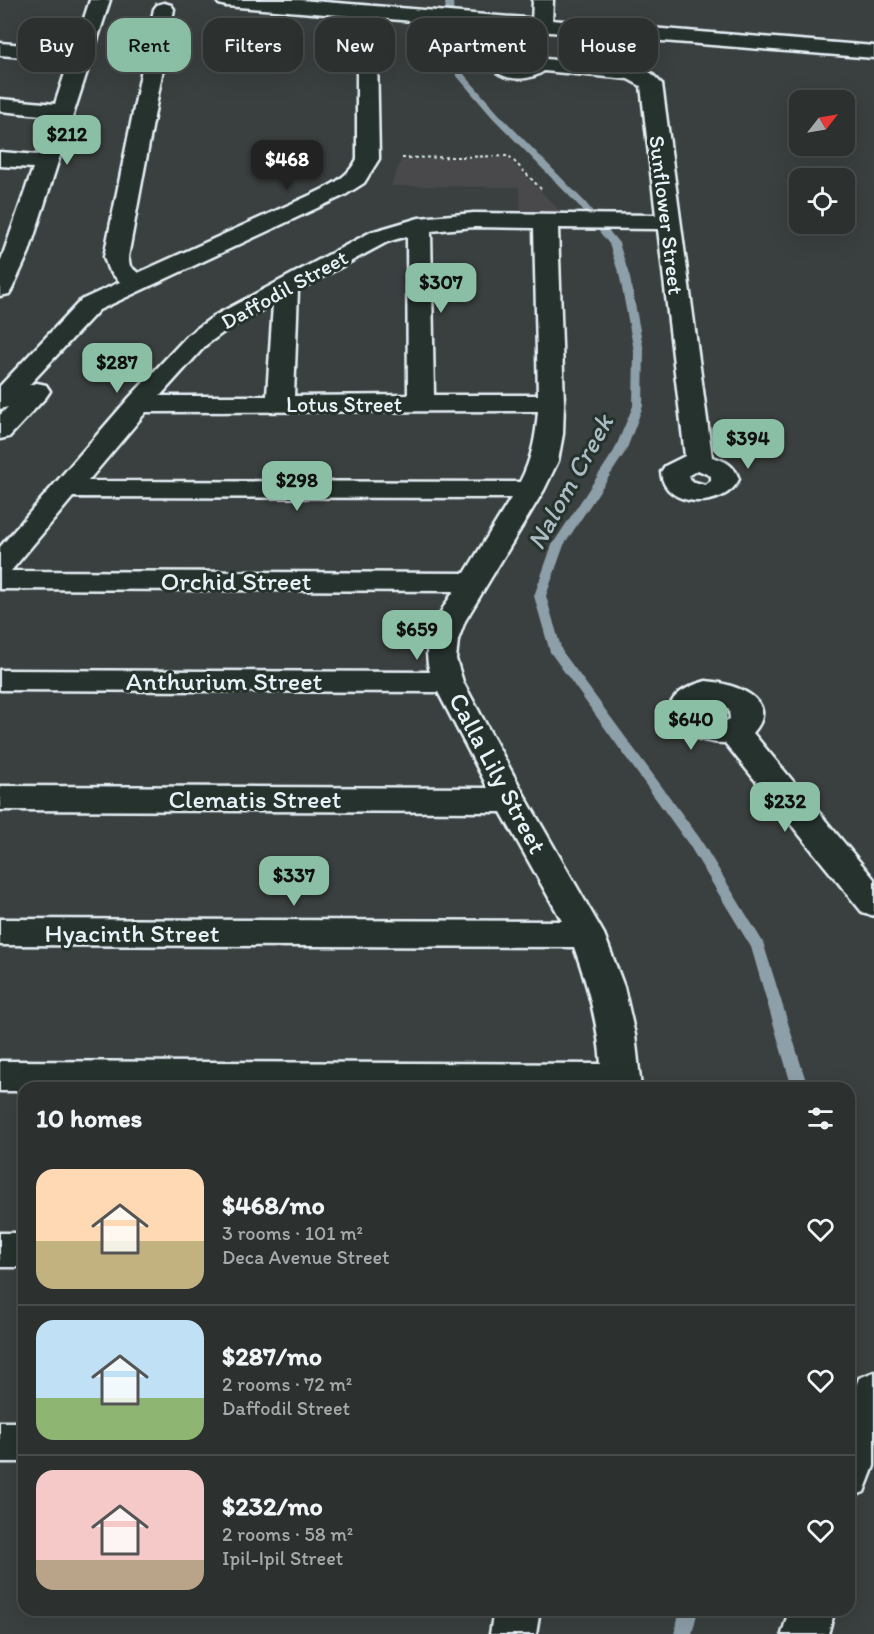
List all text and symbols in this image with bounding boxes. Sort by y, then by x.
chip: Buy [18,18,95,72]
chip: Rent [107,18,191,72]
chip: Filters [203,18,303,72]
chip: New [315,18,395,72]
chip: Apartment [407,18,547,72]
chip: House [559,18,658,72]
north arrow [789,90,855,156]
map controls [789,90,855,234]
pin: $212 [31,115,103,166]
text: $212 [47,122,87,146]
street label: Sunflower Street [643,134,690,296]
pin: $468 [251,140,323,191]
text: $468 [265,147,309,171]
button: locate [789,168,855,234]
street label: Daffodil Street [216,244,352,335]
pin: $307 [405,263,477,314]
text: $307 [419,270,463,294]
pin: $287 [81,343,153,394]
text: $287 [96,350,138,374]
street label: Lotus Street [286,391,402,418]
water label: Nalom Creek [519,407,621,555]
pin: $394 [712,419,784,470]
text: $394 [726,426,770,450]
pin: $298 [261,461,333,512]
text: $298 [276,468,318,492]
street label: Orchid Street [160,565,312,597]
pin: $659 [381,610,453,661]
text: $659 [396,617,438,641]
street label: Anthurium Street [126,665,323,697]
street label: Calla Lily Street [442,687,554,859]
pin: $640 [655,700,727,751]
text: $640 [668,707,714,731]
pin: $232 [749,782,821,833]
street label: Clematis Street [168,783,342,815]
text: $232 [764,789,806,813]
pin: $337 [258,856,330,907]
text: $337 [273,863,315,887]
street label: Hyacinth Street [45,917,220,949]
text: 10 homes [36,1102,142,1134]
icon: filters [804,1102,837,1135]
text: $468/mo [222,1189,325,1221]
icon: home [84,1193,156,1265]
icon: heart [804,1213,837,1246]
text: 3 rooms · 101 m² [222,1221,363,1245]
text: Deca Avenue Street [222,1245,390,1269]
text: $287/mo [222,1340,322,1372]
icon: home [84,1344,156,1416]
icon: heart [804,1364,837,1397]
text: 2 rooms · 72 m² [222,1372,352,1396]
text: Daffodil Street [222,1396,350,1420]
text: $232/mo [222,1490,323,1522]
icon: home [84,1494,156,1566]
icon: heart [804,1514,837,1547]
text: 2 rooms · 58 m² [222,1522,353,1546]
text: Ipil-Ipil Street [222,1546,343,1570]

